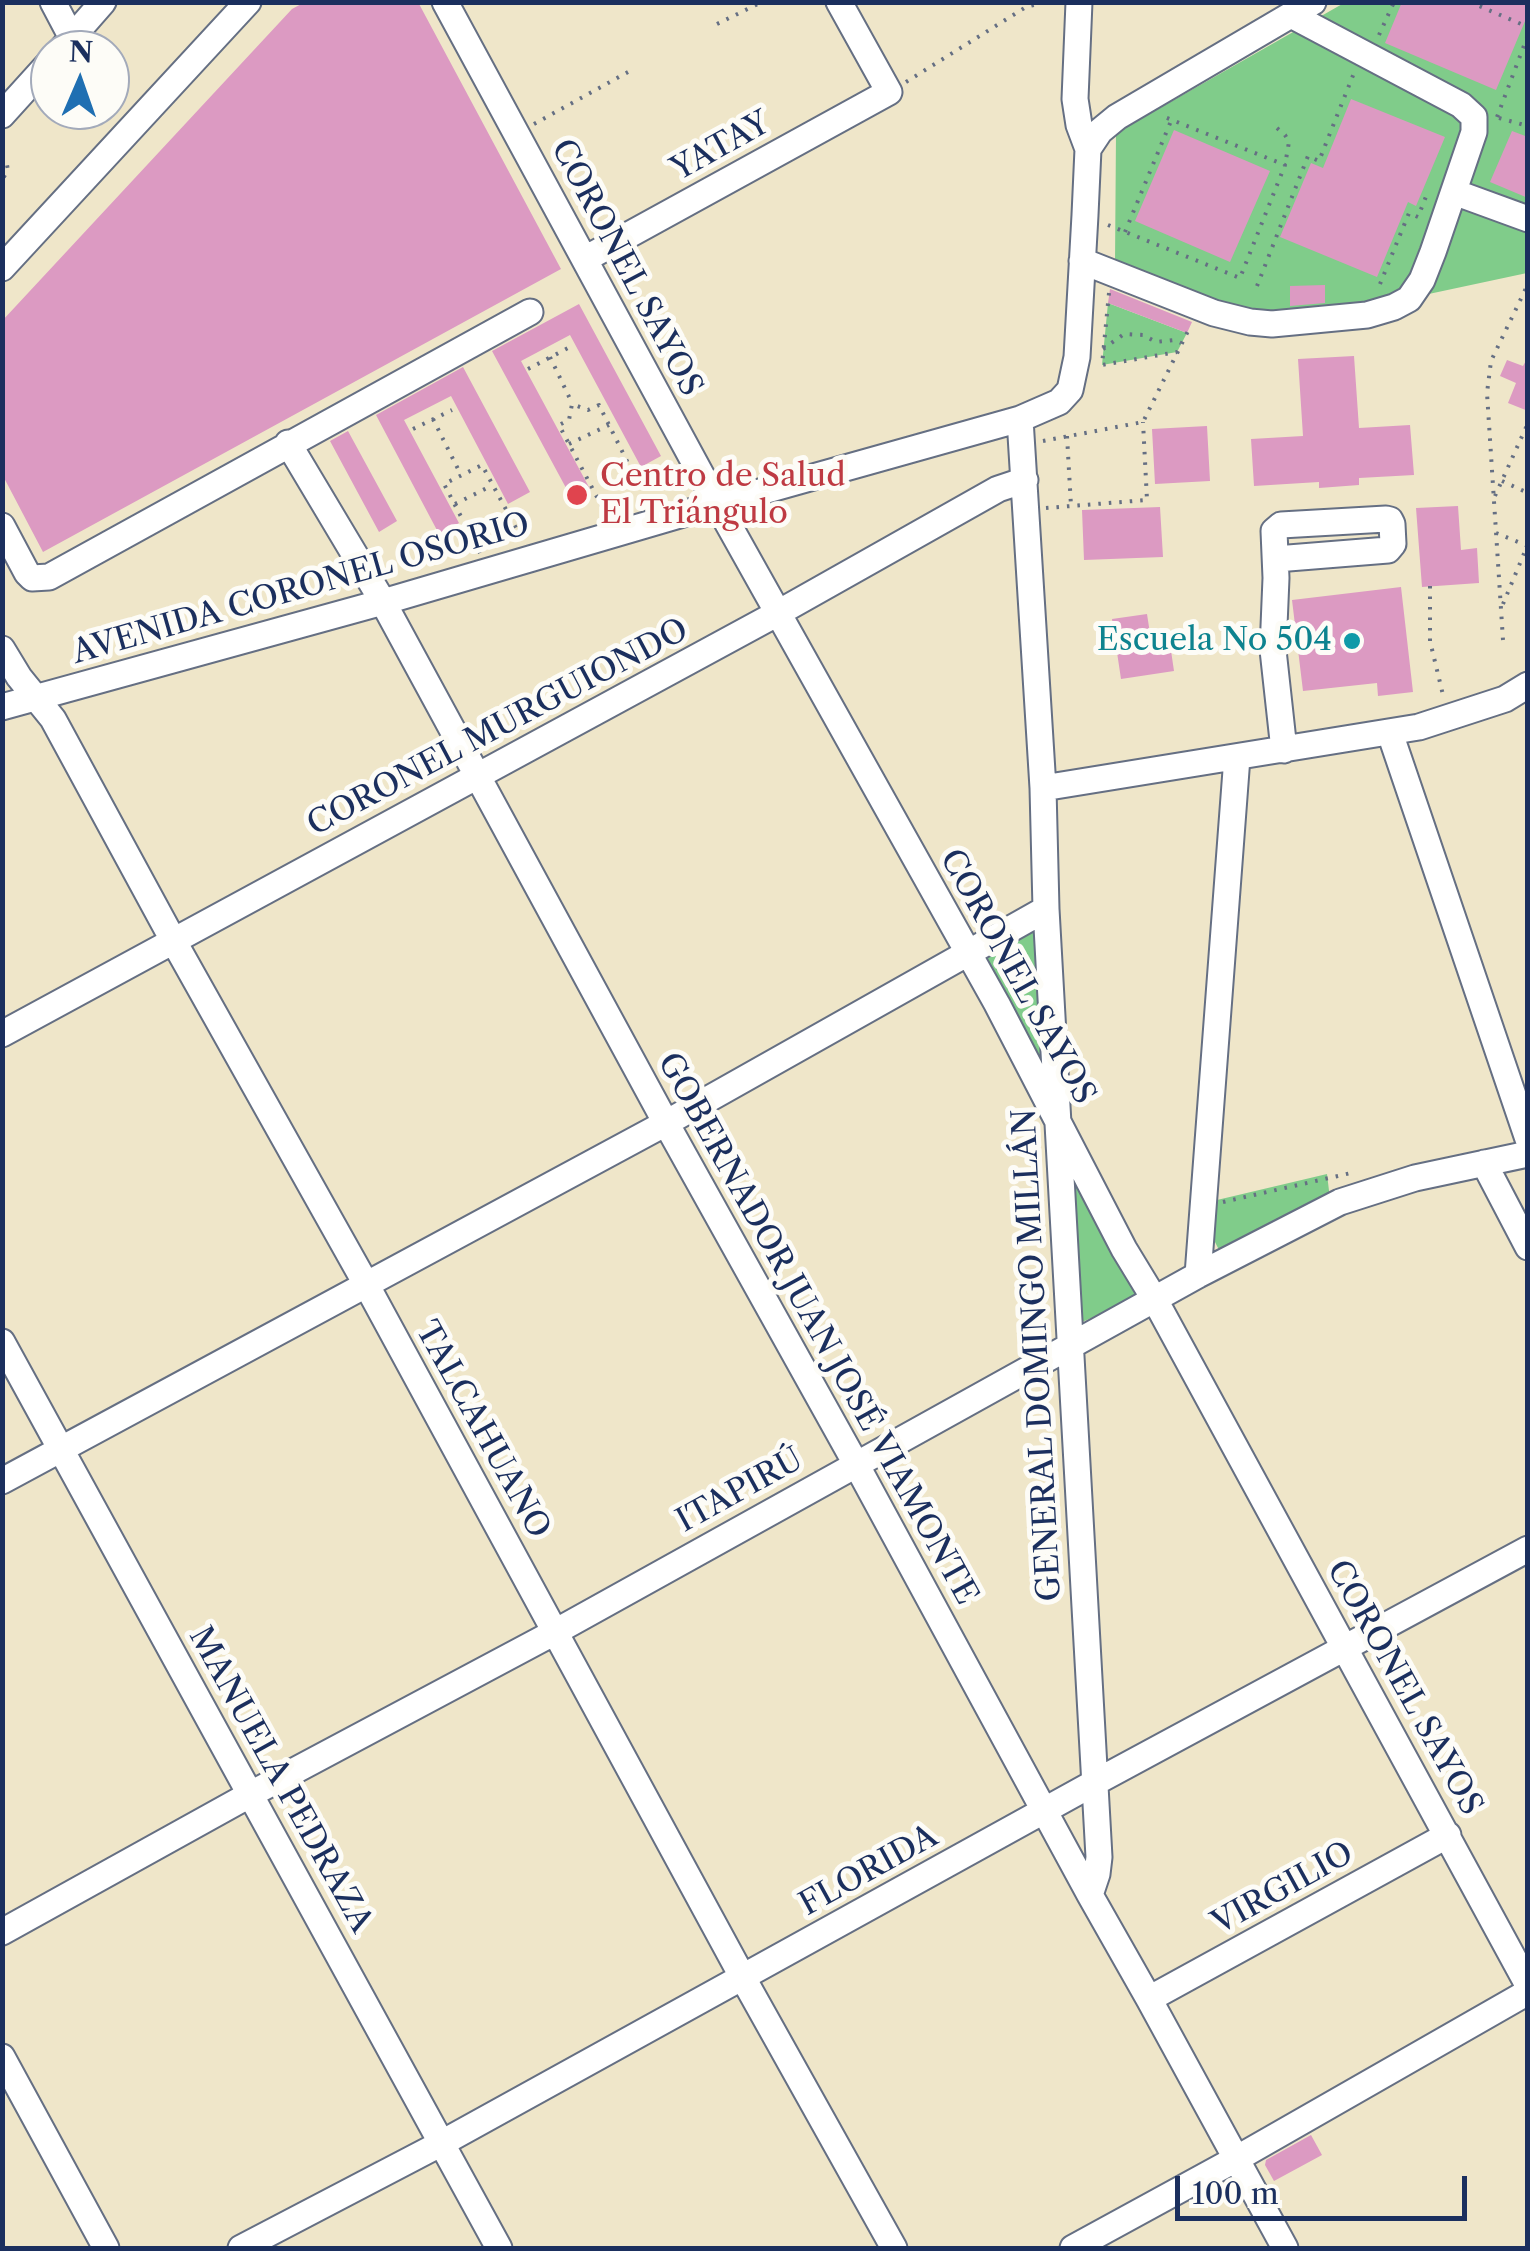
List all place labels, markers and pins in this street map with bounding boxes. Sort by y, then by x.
place label: Centro de Salud El Triángulo [600,458,846,533]
marker: Centro de Salud El Triángulo [564,482,590,508]
place label: Escuela No 504 [1097,622,1332,660]
marker: Escuela No 504 [1341,630,1363,652]

